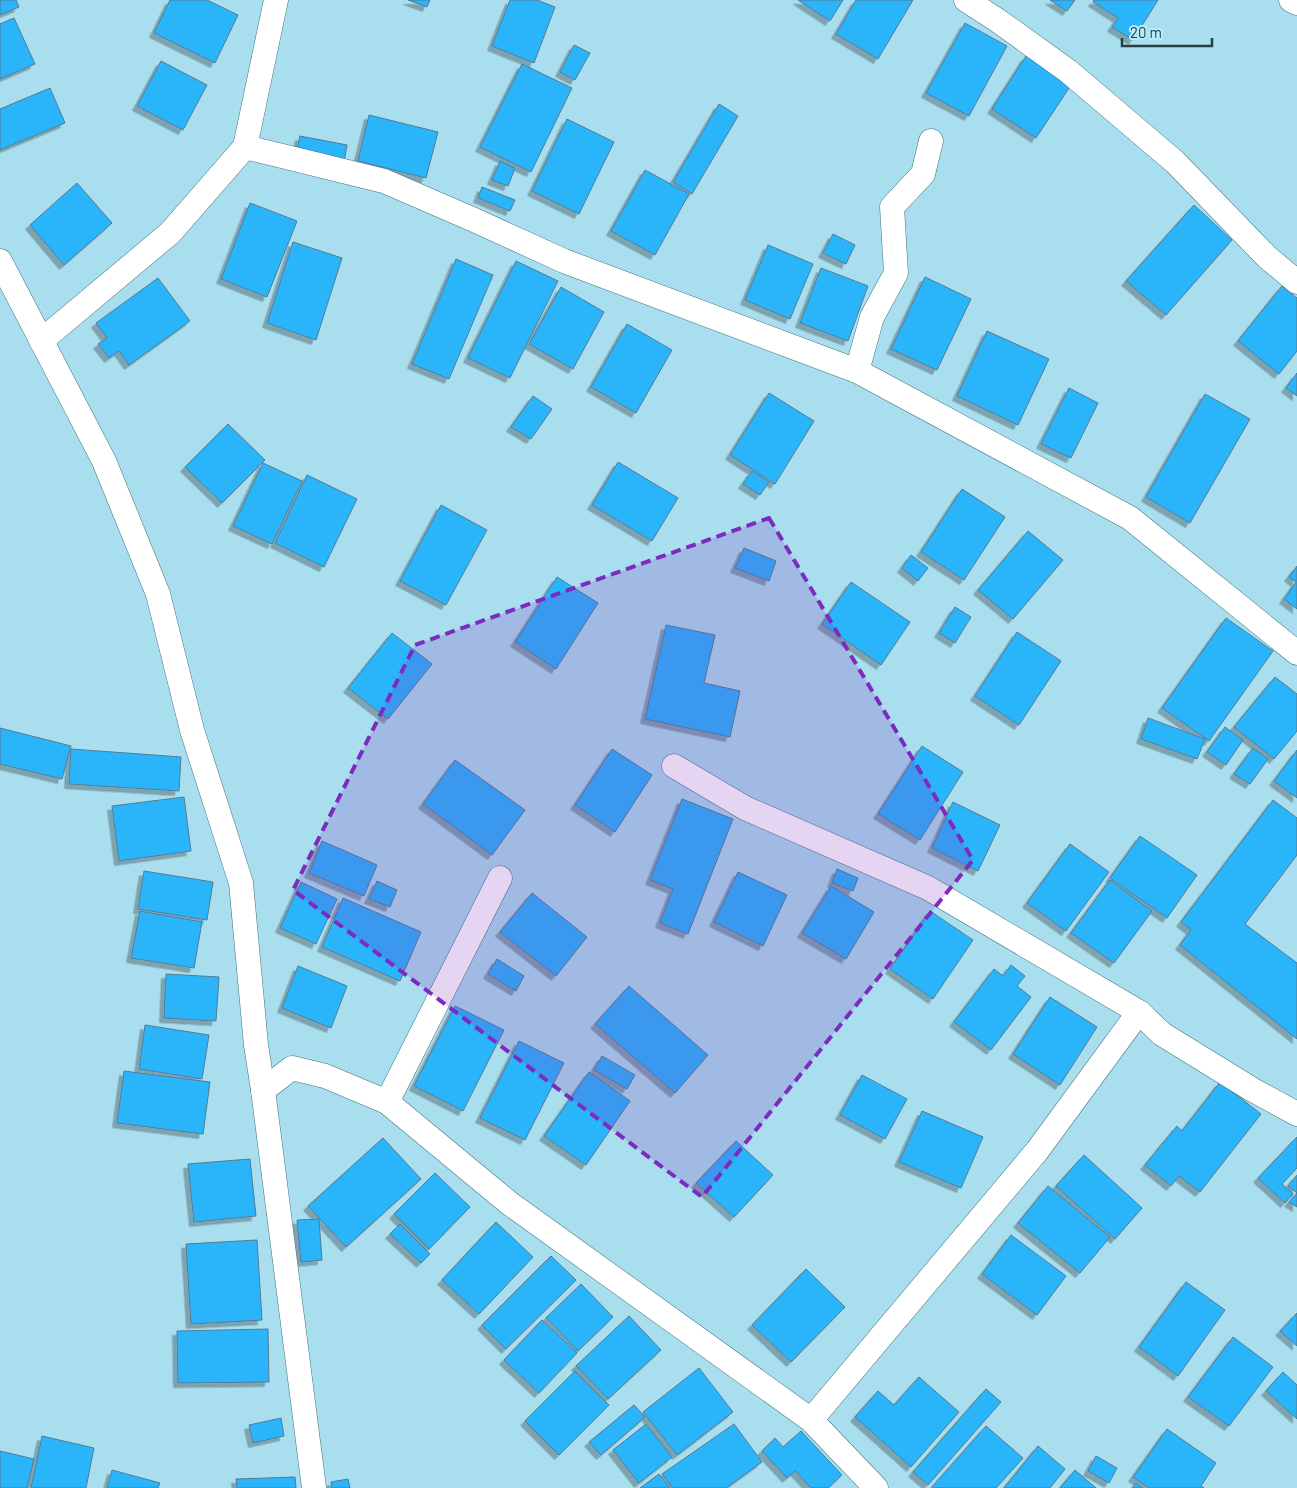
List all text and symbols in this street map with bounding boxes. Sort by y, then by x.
scale bar [1122,15,1212,47]
text: 20 m [1130,23,1162,41]

